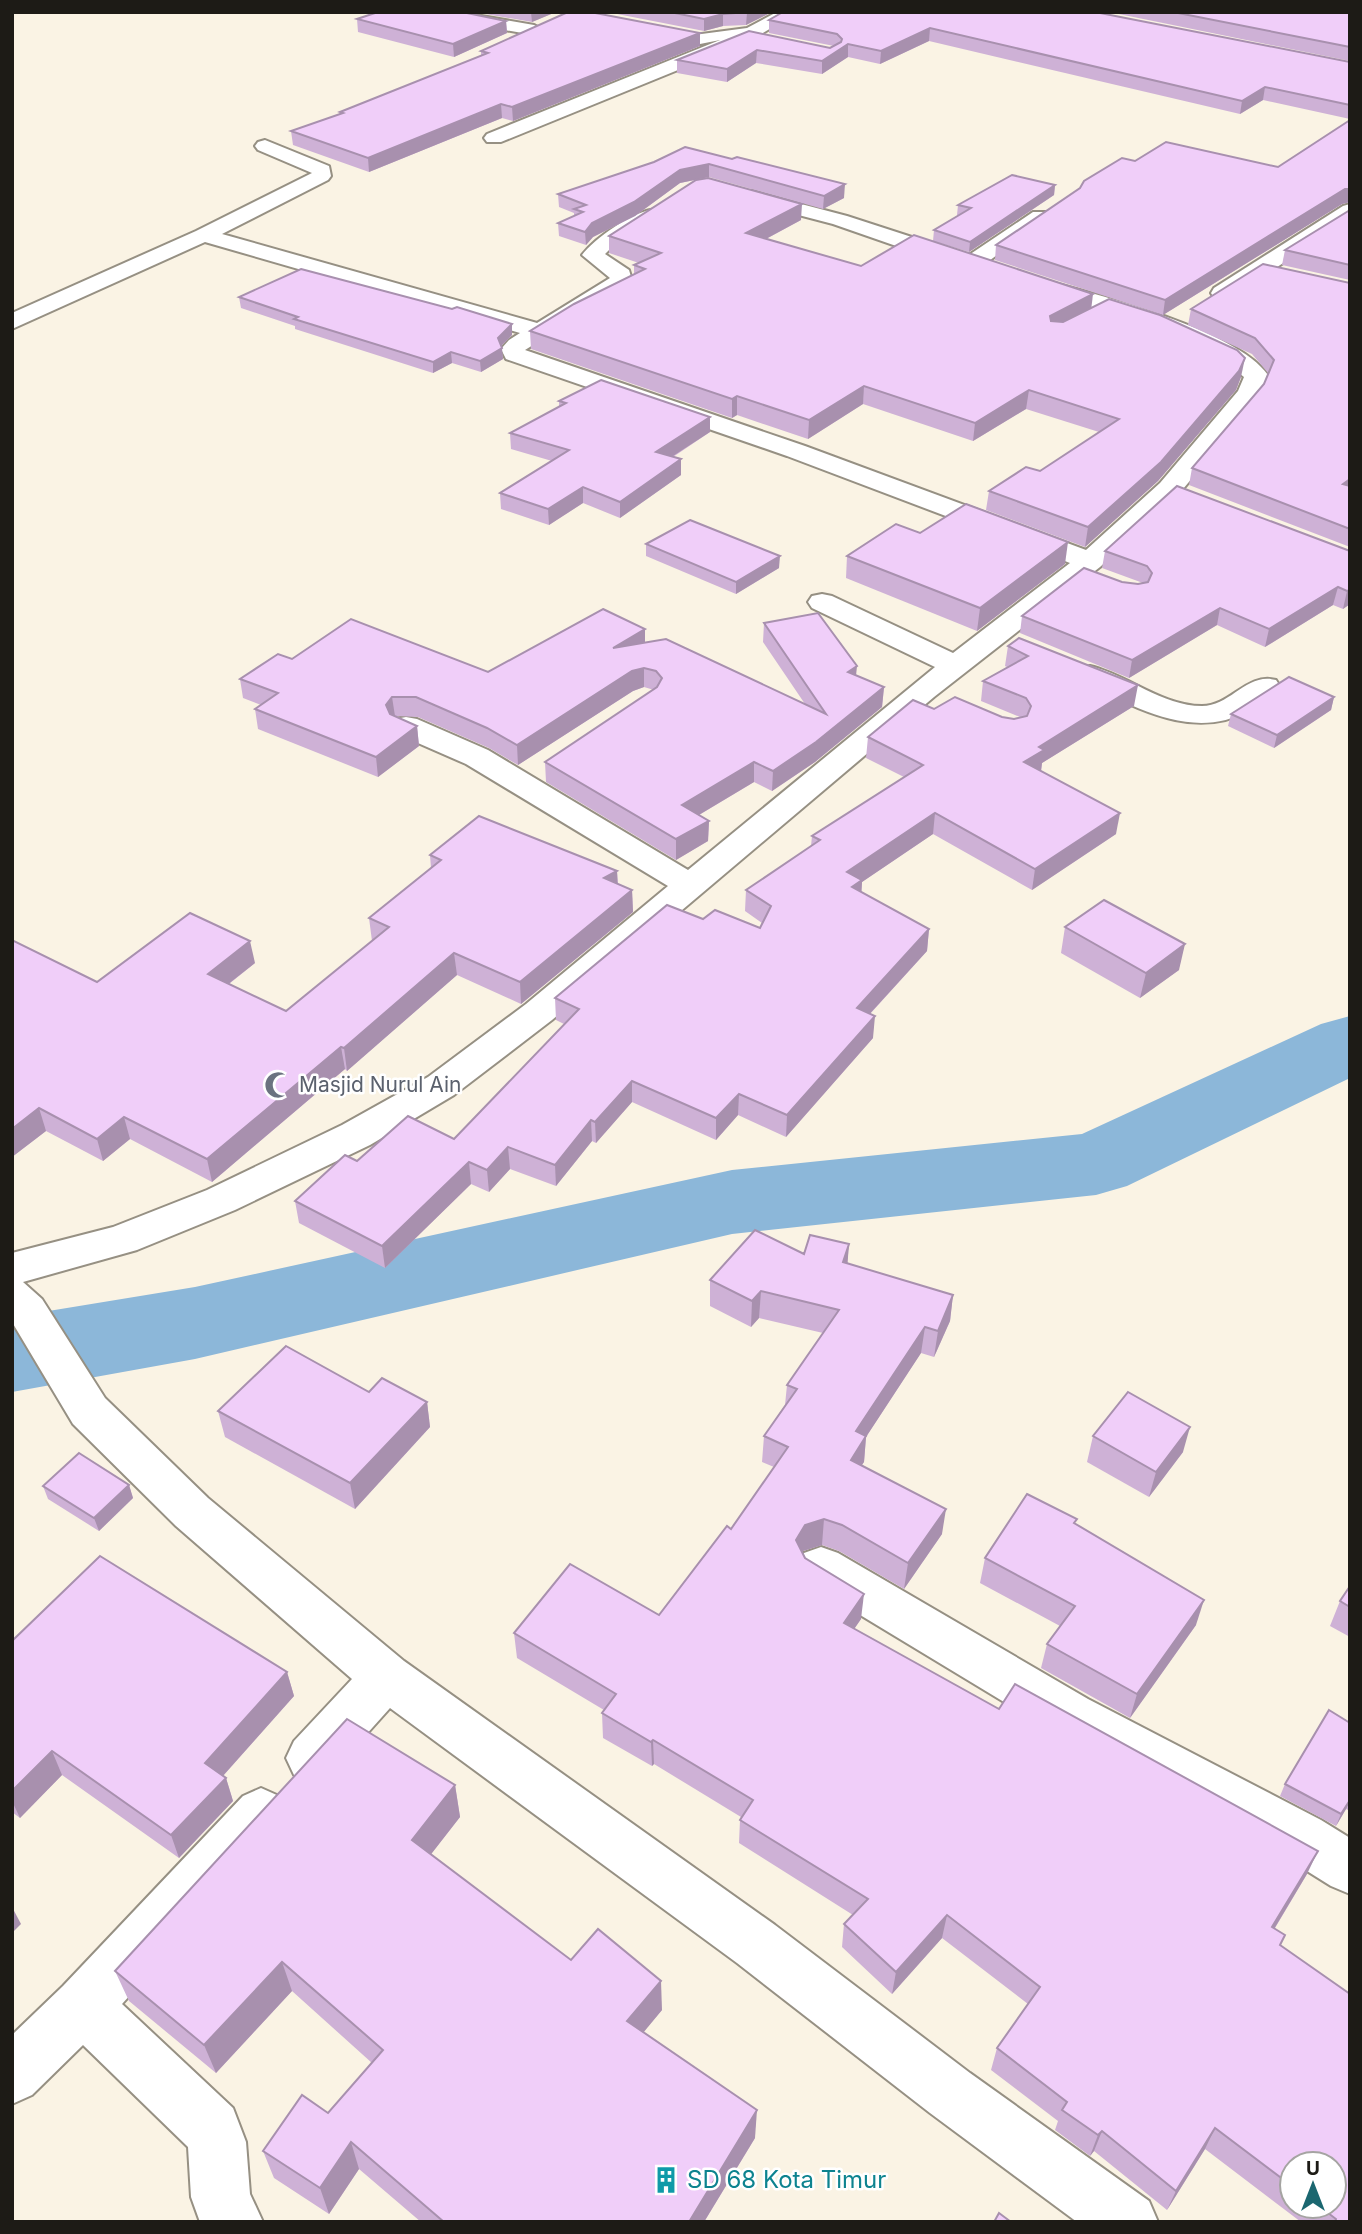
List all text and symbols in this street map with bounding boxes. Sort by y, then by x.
mosque icon: Masjid Nurul Ain [263,1070,293,1100]
place label: Masjid Nurul Ain [299,1072,461,1097]
north arrow [1278,2150,1348,2220]
text: U [1306,2157,1320,2180]
building icon: SD 68 Kota Timur [651,2165,681,2195]
place label: SD 68 Kota Timur [687,2165,886,2194]

